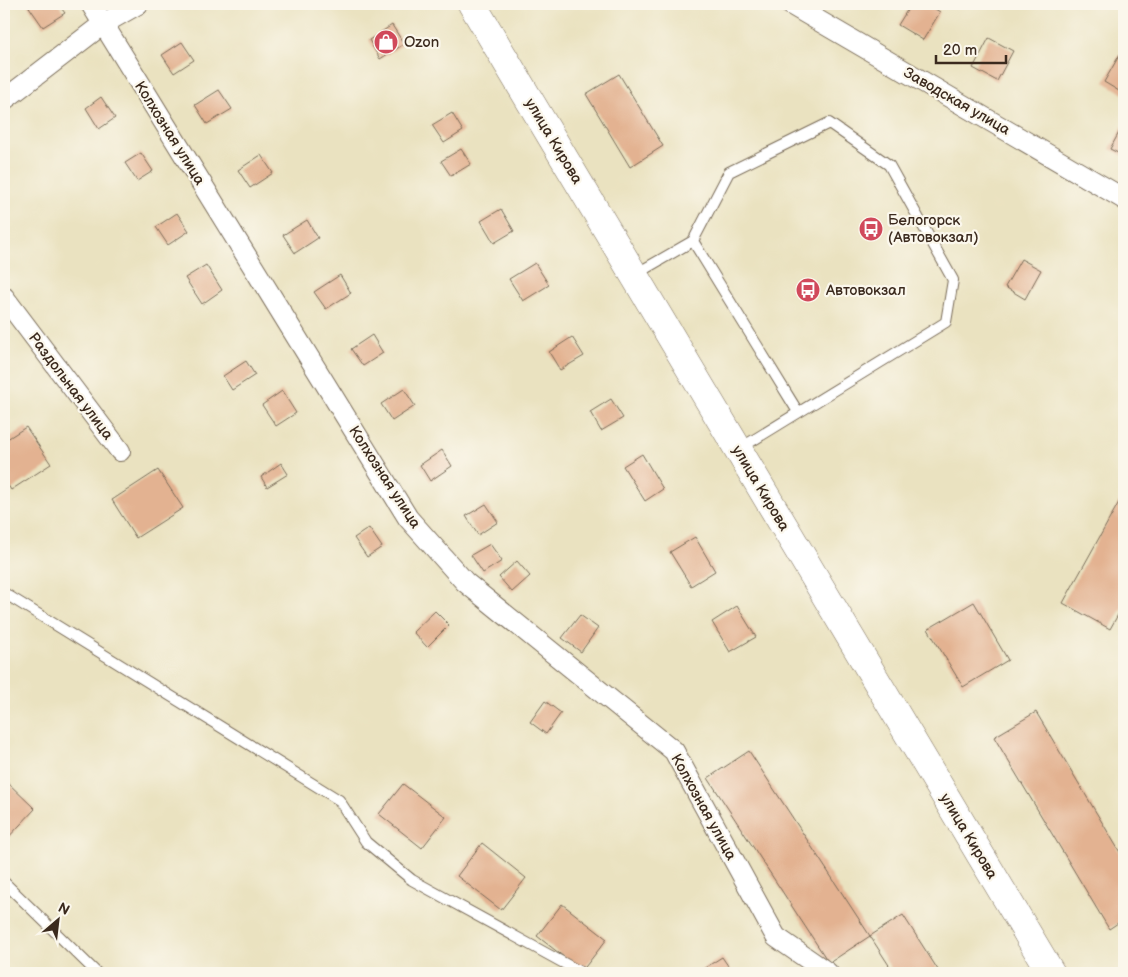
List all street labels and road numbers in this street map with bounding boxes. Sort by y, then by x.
street label: Заводская улица [900,63,1014,140]
street label: Колхозная улица [130,78,209,189]
street label: улица Кирова [521,95,587,188]
street label: Раздольная улица [24,329,117,444]
street label: Колхозная улица [344,422,425,532]
street label: улица Кирова [728,442,794,535]
street label: Колхозная улица [666,751,741,864]
street label: улица Кирова [936,790,1002,883]

